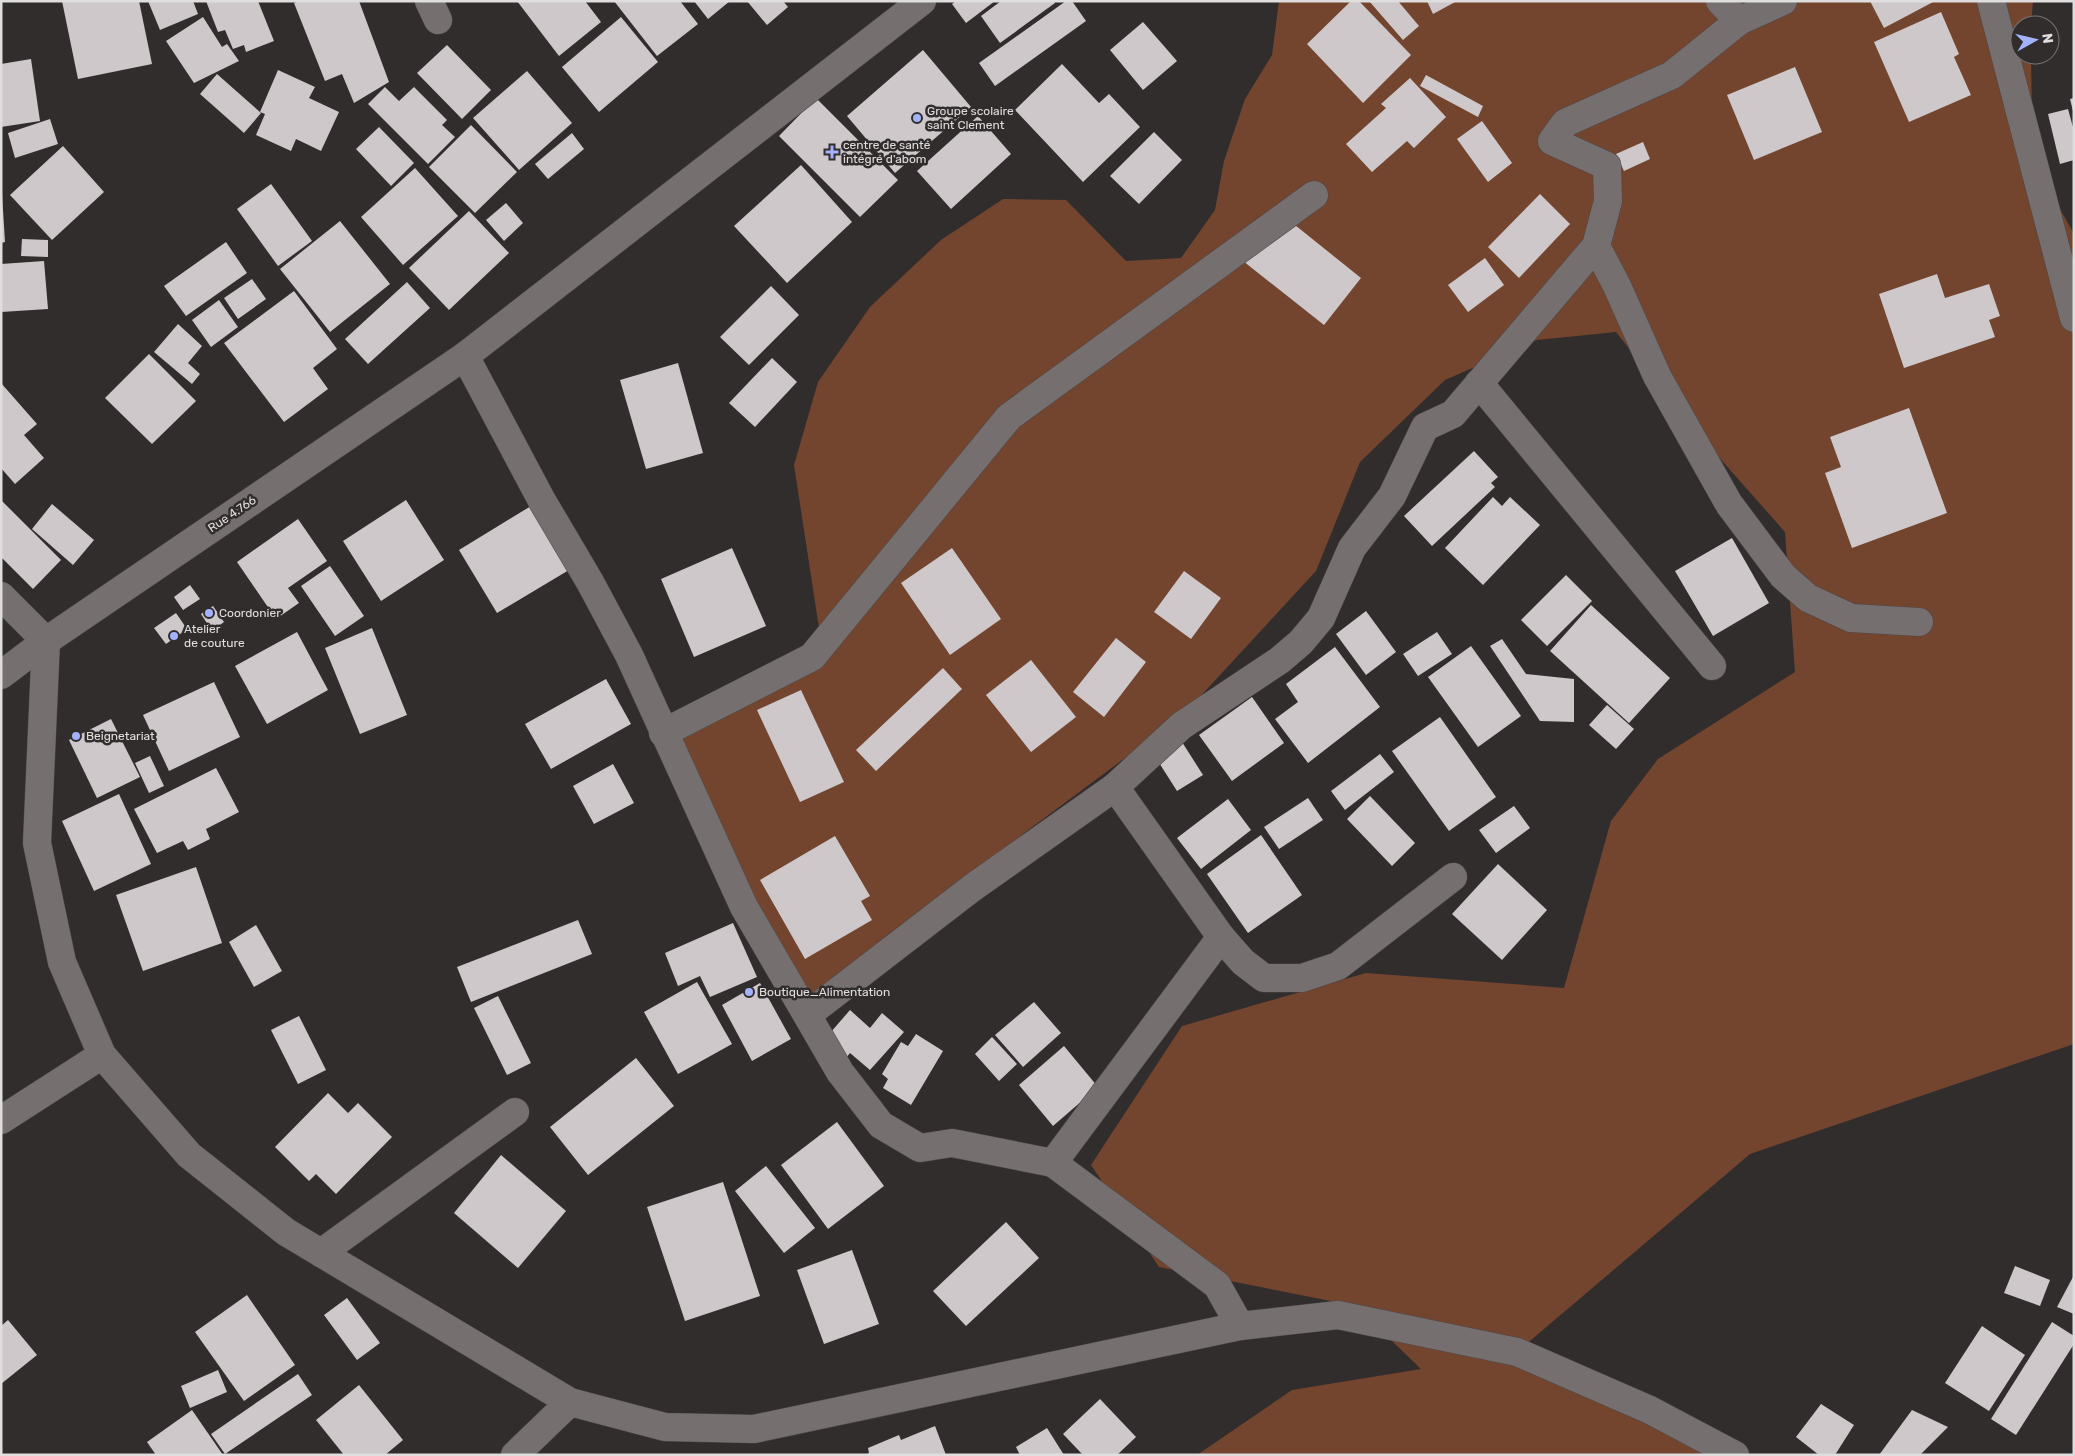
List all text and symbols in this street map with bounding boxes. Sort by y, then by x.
north arrow [2010,15,2060,65]
text: N [2038,32,2056,44]
place label: Groupe scolaire saint Clement [927,104,1014,132]
marker: Groupe scolaire saint Clement [911,112,923,124]
place label: centre de santé intégré d'abom [843,138,931,166]
marker: centre de santé intégré d'abom [825,145,839,159]
street label: Rue 4.766 [205,493,259,535]
place label: Coordonier [219,606,281,620]
marker: Coordonier [203,607,215,619]
place label: Atelier de couture [184,622,245,650]
marker: Atelier de couture [168,630,180,642]
place label: Beignetariat [86,729,155,743]
marker: Beignetariat [70,730,82,742]
place label: Boutique_Alimentation [759,985,890,999]
marker: Boutique_Alimentation [743,986,755,998]

